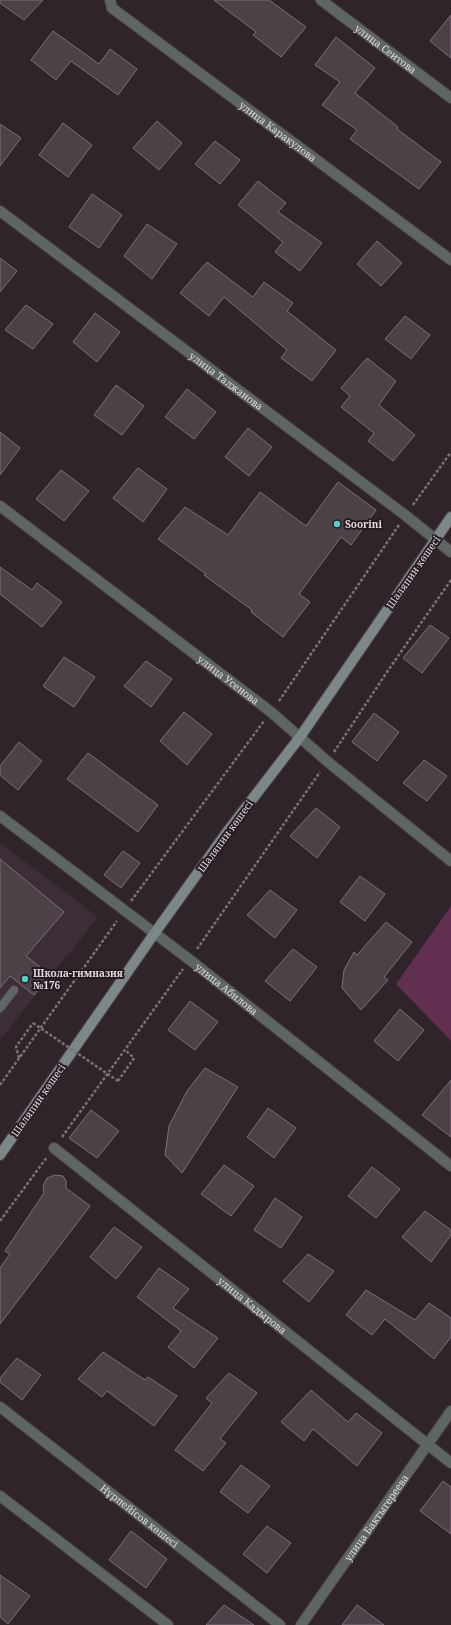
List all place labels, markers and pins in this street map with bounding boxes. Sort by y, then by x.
place label: Soorini [345,517,382,531]
marker: Soorini [332,519,342,529]
place label: Школа-гимназия №176 [33,966,123,992]
marker: Школа-гимназия №176 [20,974,30,984]

